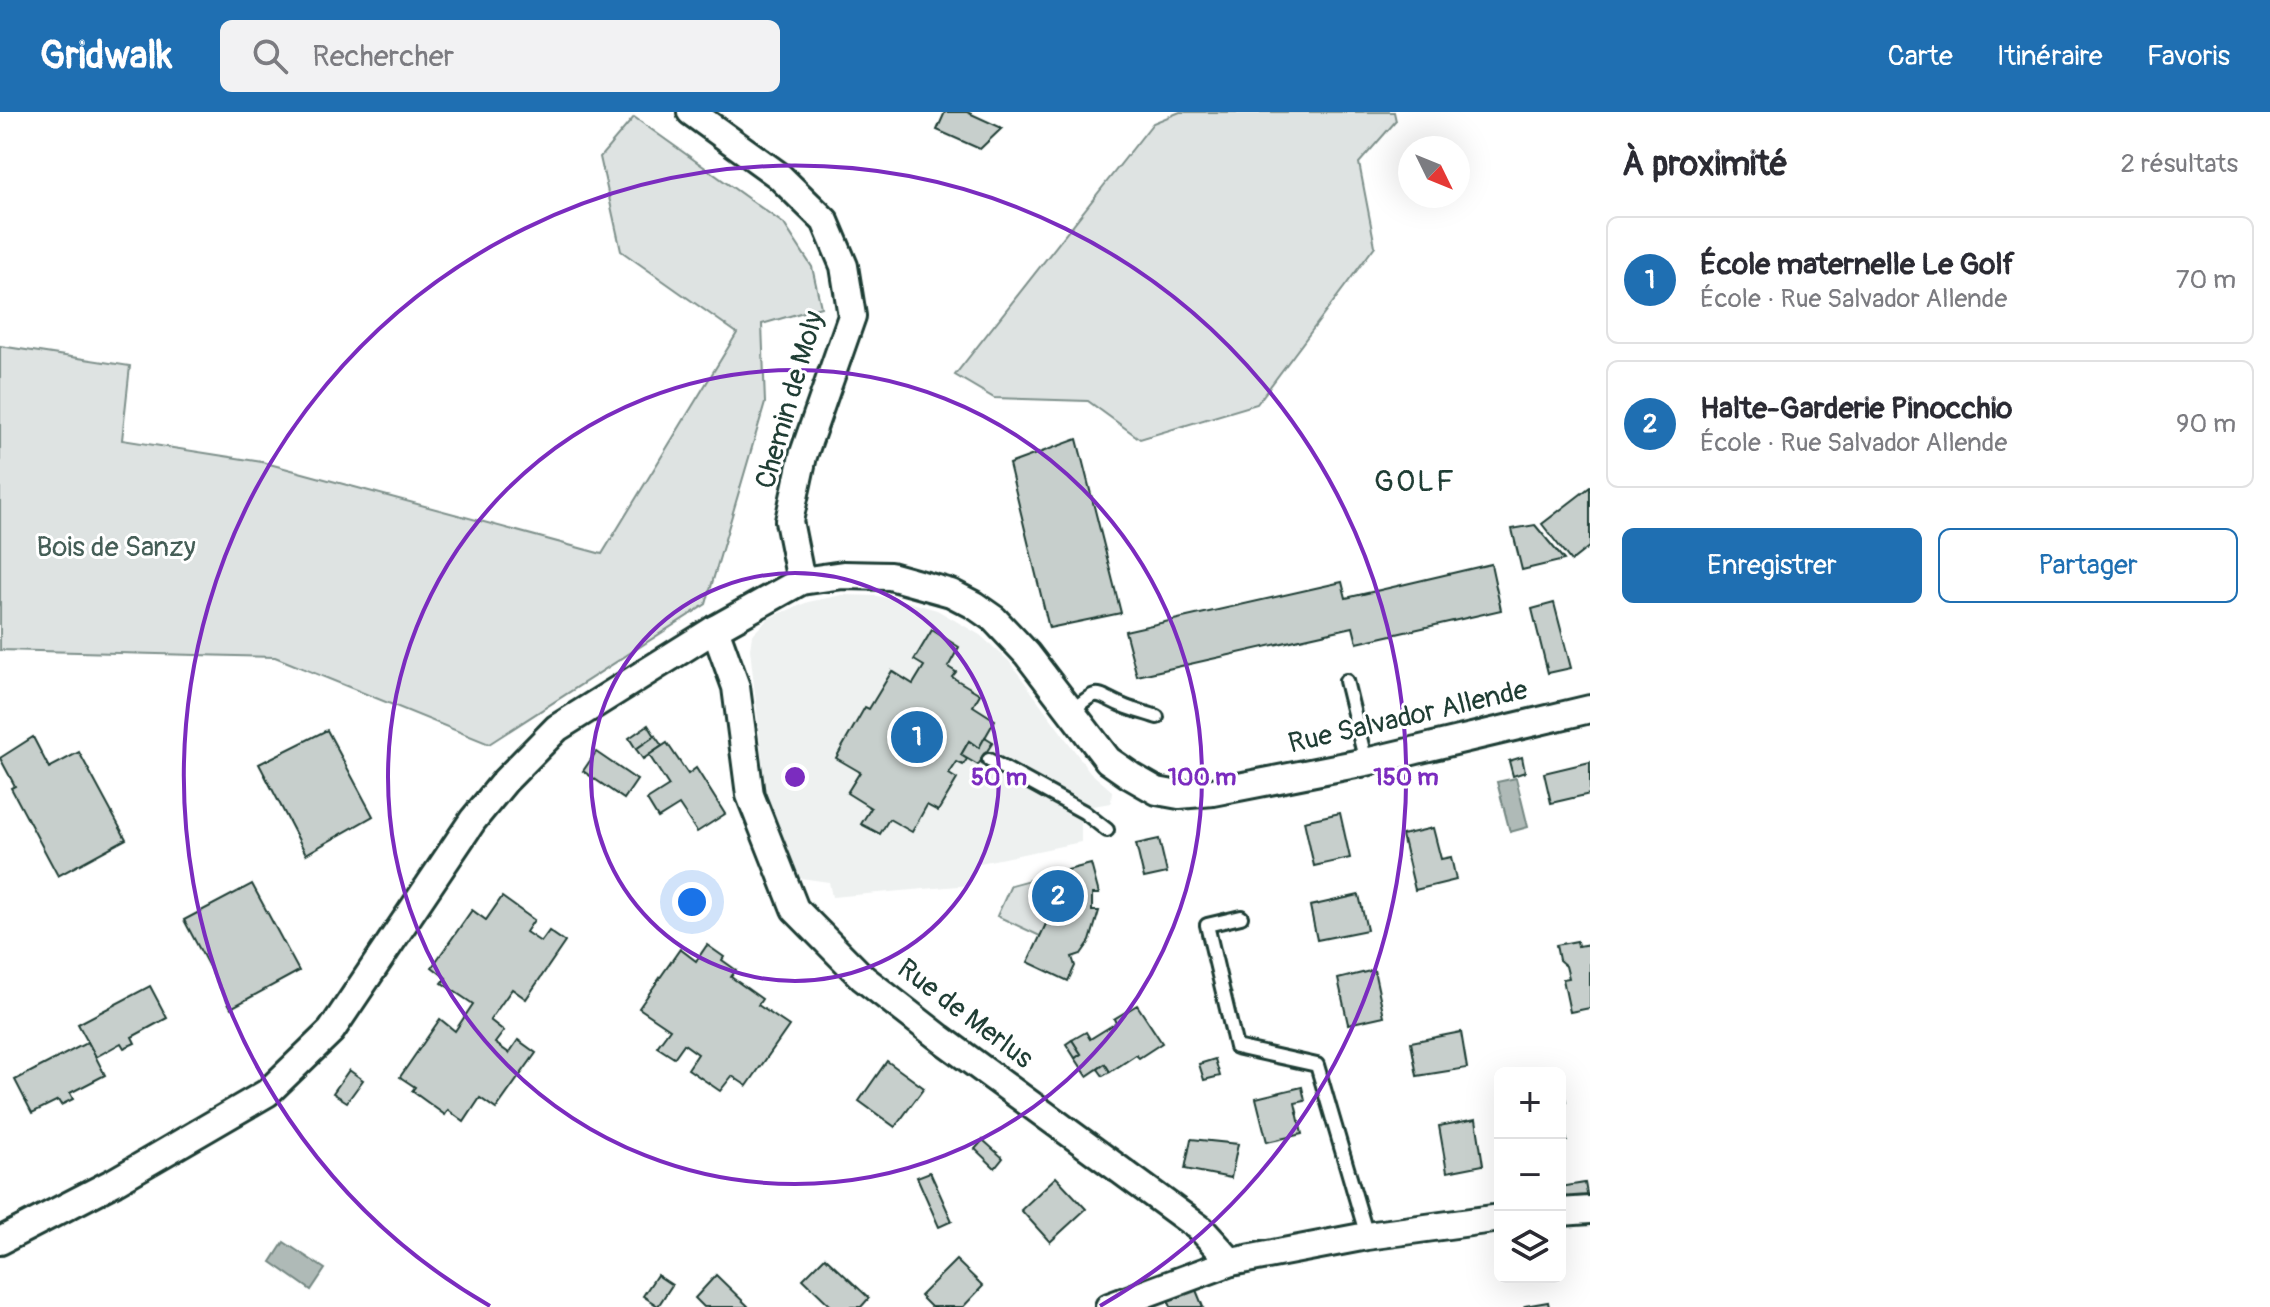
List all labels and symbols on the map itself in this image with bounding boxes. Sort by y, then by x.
north arrow [1398,136,1470,208]
street label: Chemin de Moly [748,307,832,493]
district label: GOLF [1374,463,1456,500]
park label: Bois de Sanzy [36,530,196,565]
street label: Rue Salvador Allende [1285,672,1531,762]
pin: 1 [891,707,943,767]
centre of rings [781,763,809,791]
text: 50 m [971,763,1027,792]
text: 100 m [1168,763,1236,792]
text: 150 m [1373,763,1439,792]
pin: 2 [1032,866,1084,926]
your location [672,882,712,922]
street label: Rue de Merlus [890,951,1040,1077]

